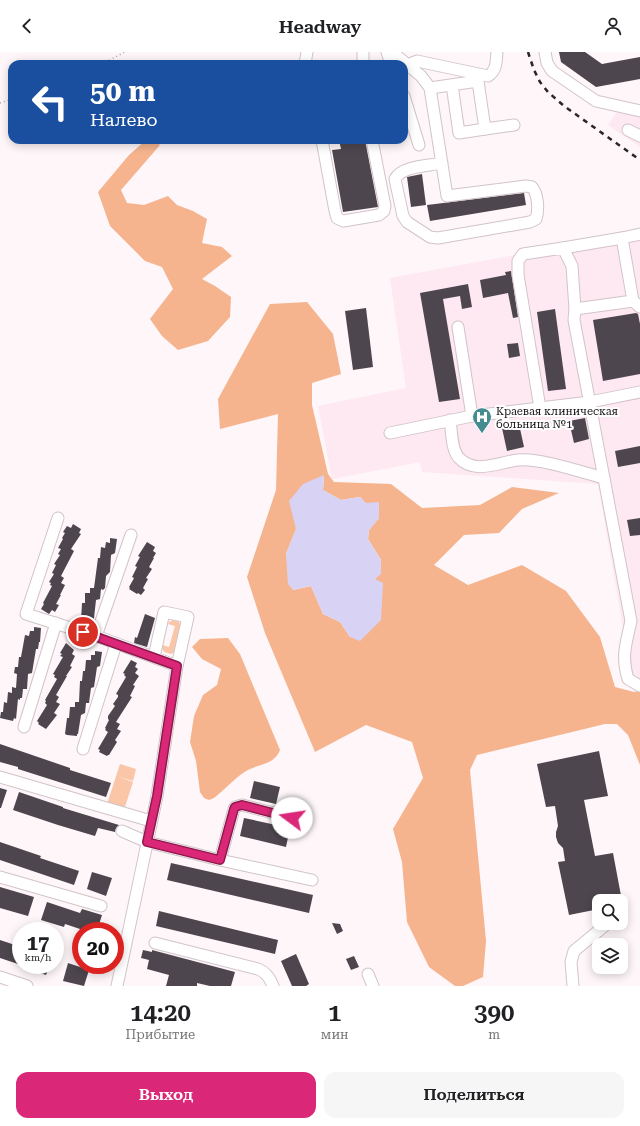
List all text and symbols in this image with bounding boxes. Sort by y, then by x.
icon: back [16,15,38,37]
icon: person [602,15,624,37]
text: Headway [279,16,361,37]
text: 50 m [90,75,155,108]
icon: left [24,76,76,128]
text: Налево [90,109,158,130]
place label: Краевая клиническая больница №1 [496,405,618,431]
hospital icon: Краевая клиническая больница №1 [471,406,493,434]
pin [66,615,100,649]
icon: arrive [72,621,94,643]
position arrow [271,797,313,839]
map controls [592,894,628,974]
button: search [592,894,628,930]
speed limit sign: 20 [72,922,124,974]
text: 17 [27,931,49,955]
button: layers [592,938,628,974]
text: km/h [25,952,51,963]
text: 14:20 [130,999,191,1027]
text: 1 [328,999,341,1027]
text: 390 [474,999,514,1027]
text: Прибытие [126,1027,195,1042]
text: мин [321,1027,349,1042]
text: m [488,1027,500,1042]
button: Выход [16,1072,316,1118]
button: Поделиться [324,1072,624,1118]

